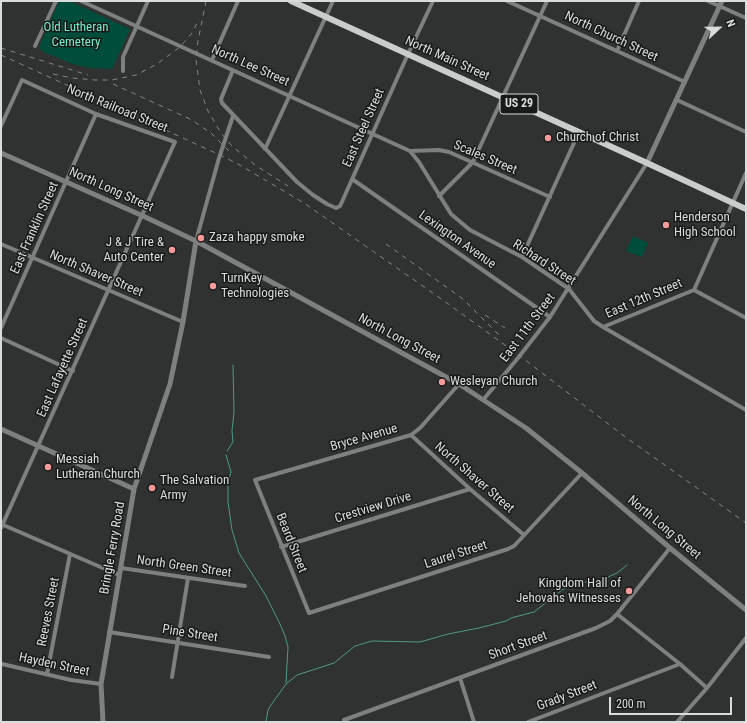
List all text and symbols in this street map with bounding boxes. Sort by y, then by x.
street label: North Church Street [562,8,660,66]
north arrow [699,8,739,48]
text: N [723,18,738,29]
park label: Old Lutheran Cemetery [44,20,108,51]
street label: North Main Street [402,33,492,85]
street label: North Lee Street [209,42,291,90]
street label: North Railroad Street [64,82,170,136]
street label: East Steel Street [340,86,388,170]
road number: US 29 [500,94,538,114]
place label: Church of Christ [556,130,639,146]
marker: Church of Christ [543,133,553,143]
street label: Scales Street [451,138,519,178]
street label: North Long Street [66,164,156,216]
street label: East Franklin Street [8,179,62,277]
street label: Lexington Avenue [415,208,499,272]
place label: Henderson High School [674,210,736,241]
marker: Henderson High School [661,220,671,230]
place label: Zaza happy smoke [209,230,305,246]
marker: Zaza happy smoke [196,233,206,243]
place label: J & J Tire & Auto Center [103,235,164,266]
street label: Richard Street [510,237,578,289]
marker: J & J Tire & Auto Center [167,245,177,255]
street label: North Shaver Street [47,247,145,301]
place label: TurnKey Technologies [221,271,289,302]
street label: East 12th Street [603,276,685,322]
marker: TurnKey Technologies [208,281,218,291]
street label: East 11th Street [497,291,559,365]
street label: North Long Street [355,311,443,367]
street label: East Lafayette Street [34,316,92,420]
place label: Wesleyan Church [450,374,538,390]
marker: Wesleyan Church [437,377,447,387]
street label: Bryce Avenue [329,421,399,455]
street label: North Shaver Street [431,439,517,517]
place label: Messiah Lutheran Church [56,452,140,483]
marker: Messiah Lutheran Church [43,462,53,472]
place label: The Salvation Army [160,473,229,504]
marker: The Salvation Army [147,483,157,493]
street label: Crestview Drive [333,489,413,527]
street label: North Long Street [624,493,704,563]
street label: Bringle Ferry Road [97,501,129,595]
street label: Beard Street [272,511,310,575]
street label: Laurel Street [423,538,489,572]
street label: North Green Street [136,553,232,581]
street label: Reeves Street [35,576,63,648]
place label: Kingdom Hall of Jehovahs Witnesses [516,576,621,607]
marker: Kingdom Hall of Jehovahs Witnesses [624,586,634,596]
street label: Pine Street [161,622,219,646]
street label: Short Street [487,628,549,664]
street label: Hayden Street [17,650,91,680]
street label: Grady Street [535,677,599,715]
scale bar [611,689,734,715]
text: 200 m [616,697,646,711]

